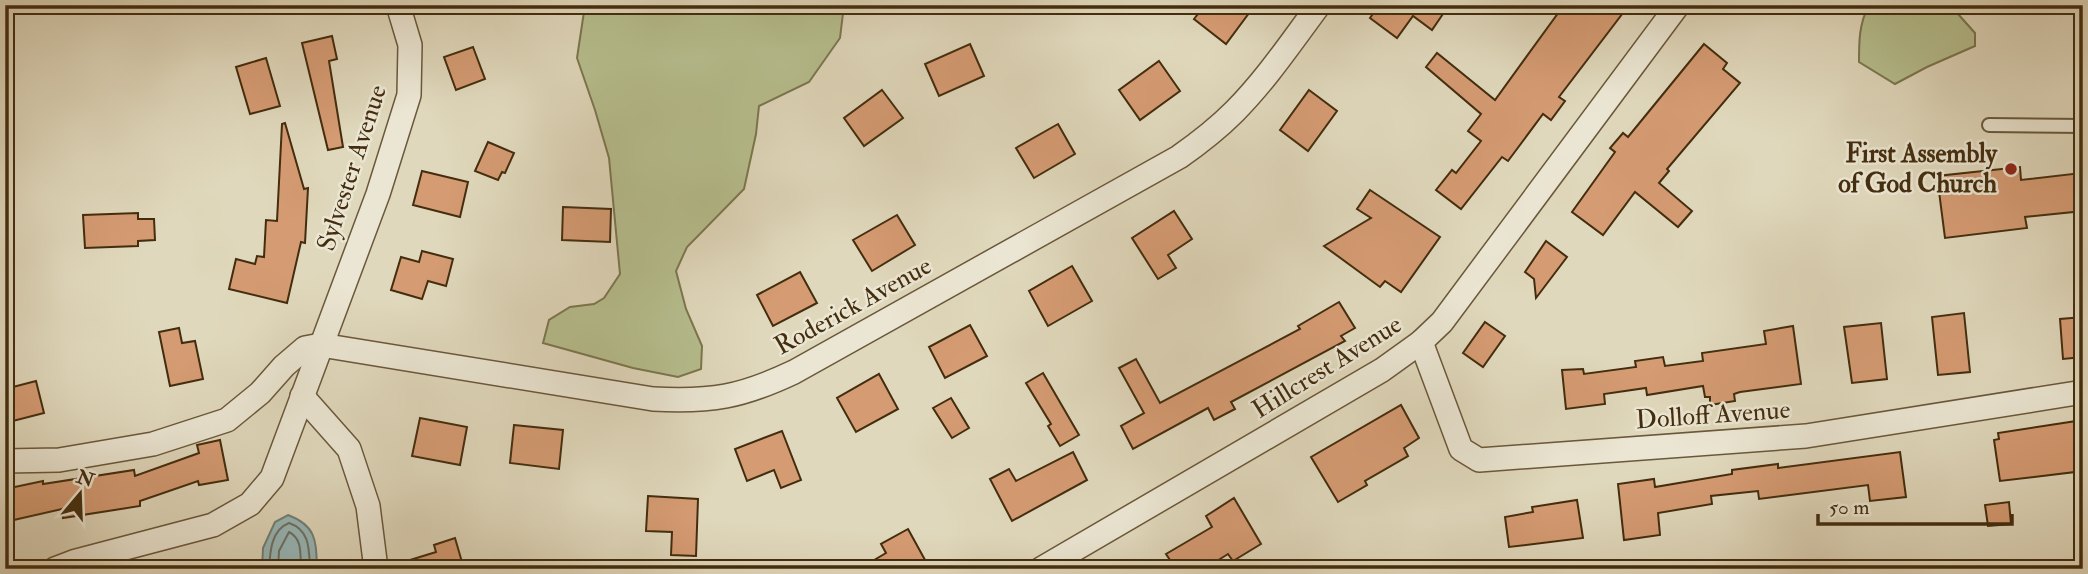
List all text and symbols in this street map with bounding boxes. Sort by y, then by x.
street label: Sylvester Avenue [310,81,394,255]
place label: First Assembly of God Church [1838,138,1999,200]
marker: First Assembly of God Church [2003,161,2019,177]
street label: Roderick Avenue [769,250,937,362]
street label: Hillcrest Avenue [1246,308,1408,426]
street label: Dolloff Avenue [1635,394,1791,436]
north arrow [46,458,116,528]
text: N [72,464,98,493]
scale bar [1818,483,2013,527]
text: 50 m [1829,494,1870,521]

